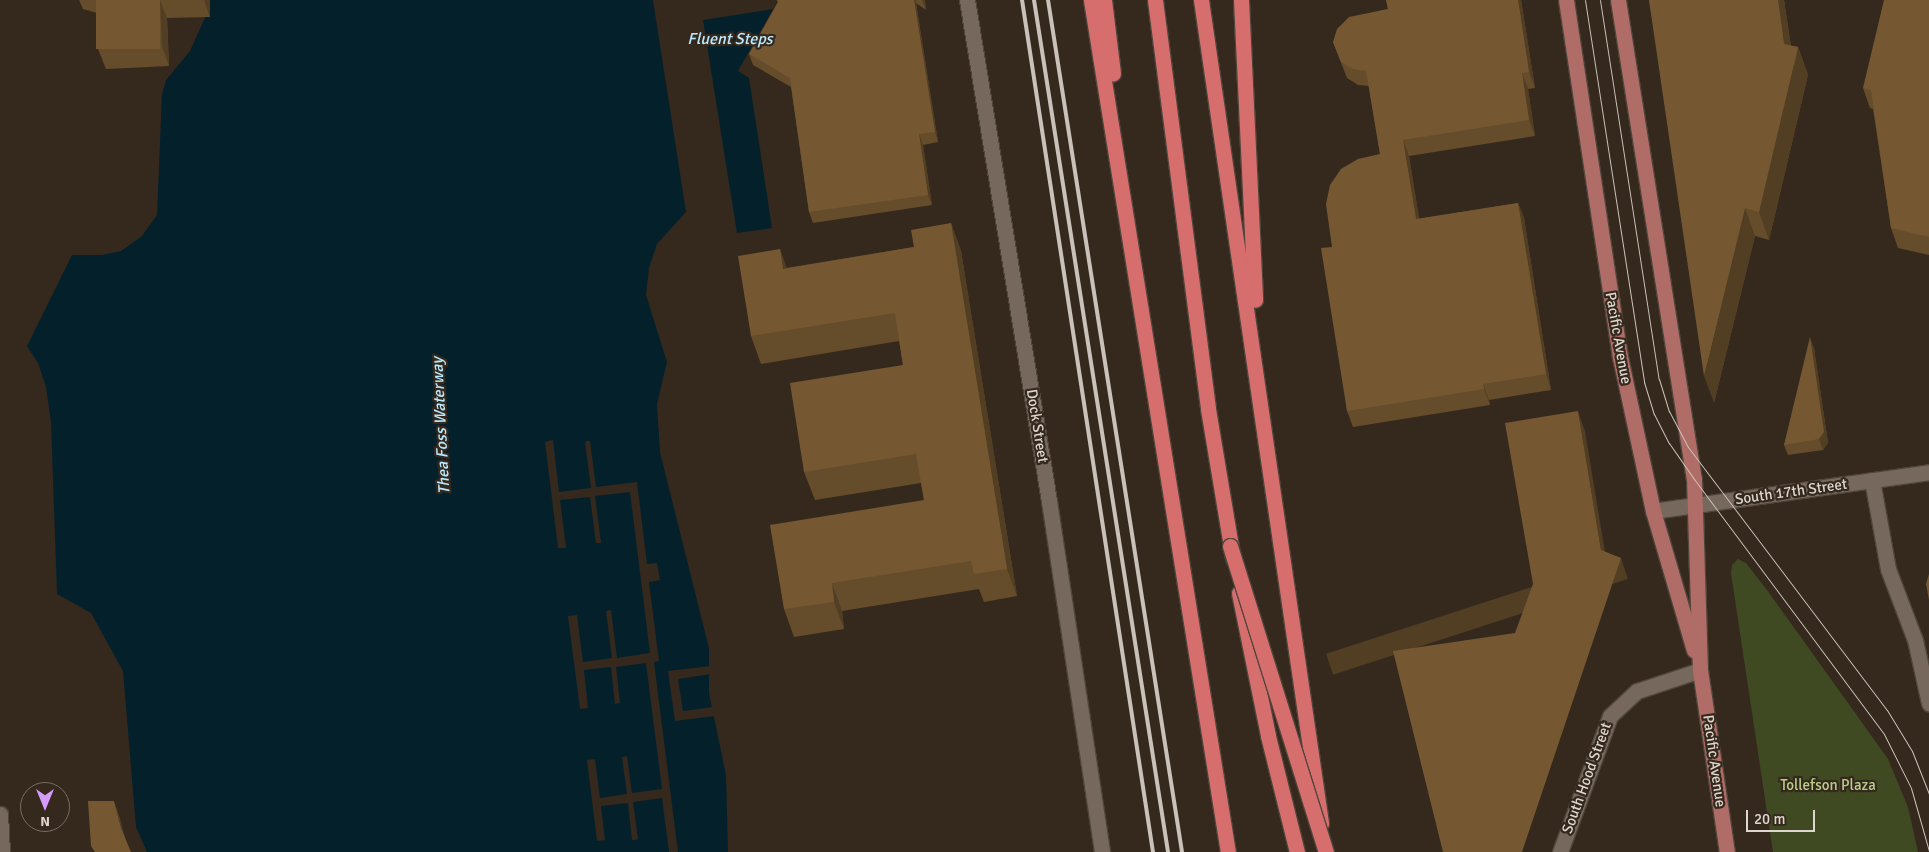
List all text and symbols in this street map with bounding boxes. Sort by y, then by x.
water label: Fluent Steps [687,29,773,49]
street label: Pacific Avenue [1601,291,1635,385]
water label: Thea Foss Waterway [428,357,454,495]
street label: Dock Street [1022,388,1052,464]
street label: South 17th Street [1734,475,1848,509]
street label: Pacific Avenue [1699,714,1729,808]
street label: South Hood Street [1559,720,1615,836]
park label: Tollefson Plaza [1780,777,1876,795]
north arrow [20,782,70,832]
scale bar [1749,800,1818,832]
text: 20 m [1754,810,1785,828]
text: N [40,813,50,830]

